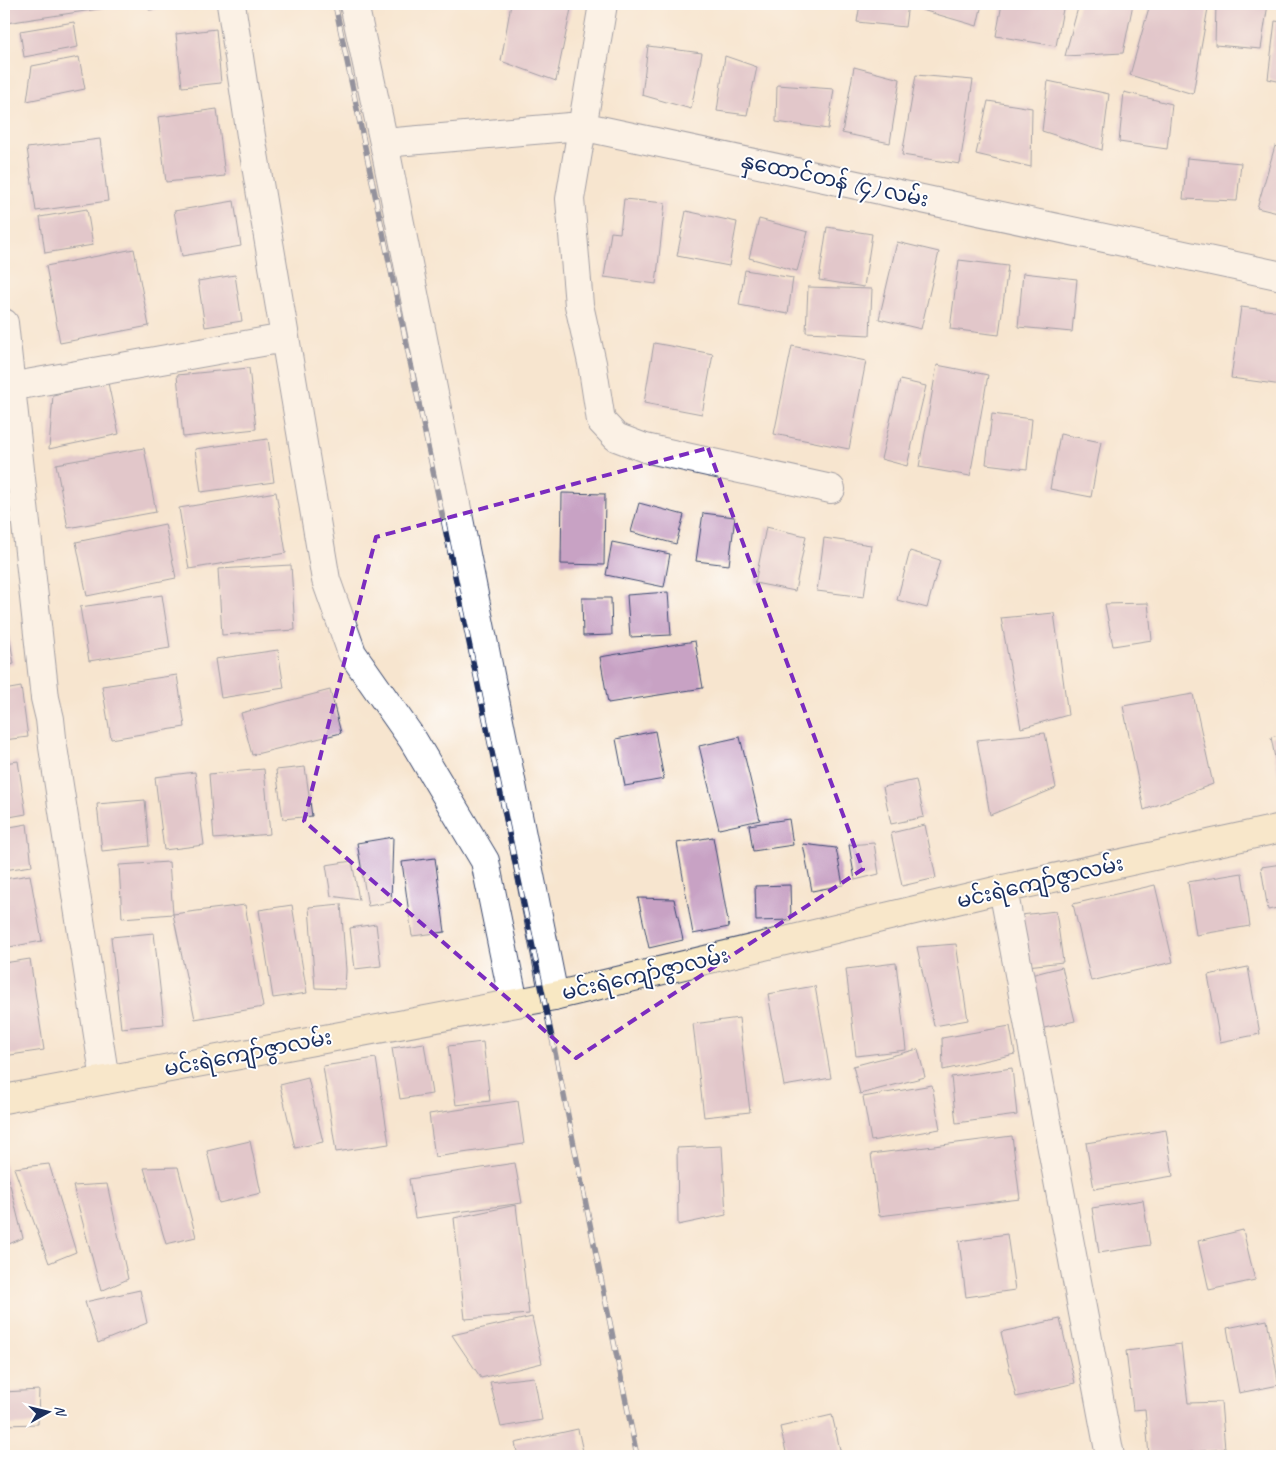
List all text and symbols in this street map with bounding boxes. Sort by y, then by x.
street label: နှထောင်တန် (၄) လမ်း [738,145,932,216]
street label: မင်းရဲကျော်ဇွာလမ်း [954,847,1127,919]
street label: မင်းရဲကျော်ဇွာလမ်း [559,939,732,1011]
street label: မင်းရဲကျော်ဇွာလမ်း [161,1021,335,1087]
north arrow [22,1388,72,1438]
text: N [51,1405,70,1418]

